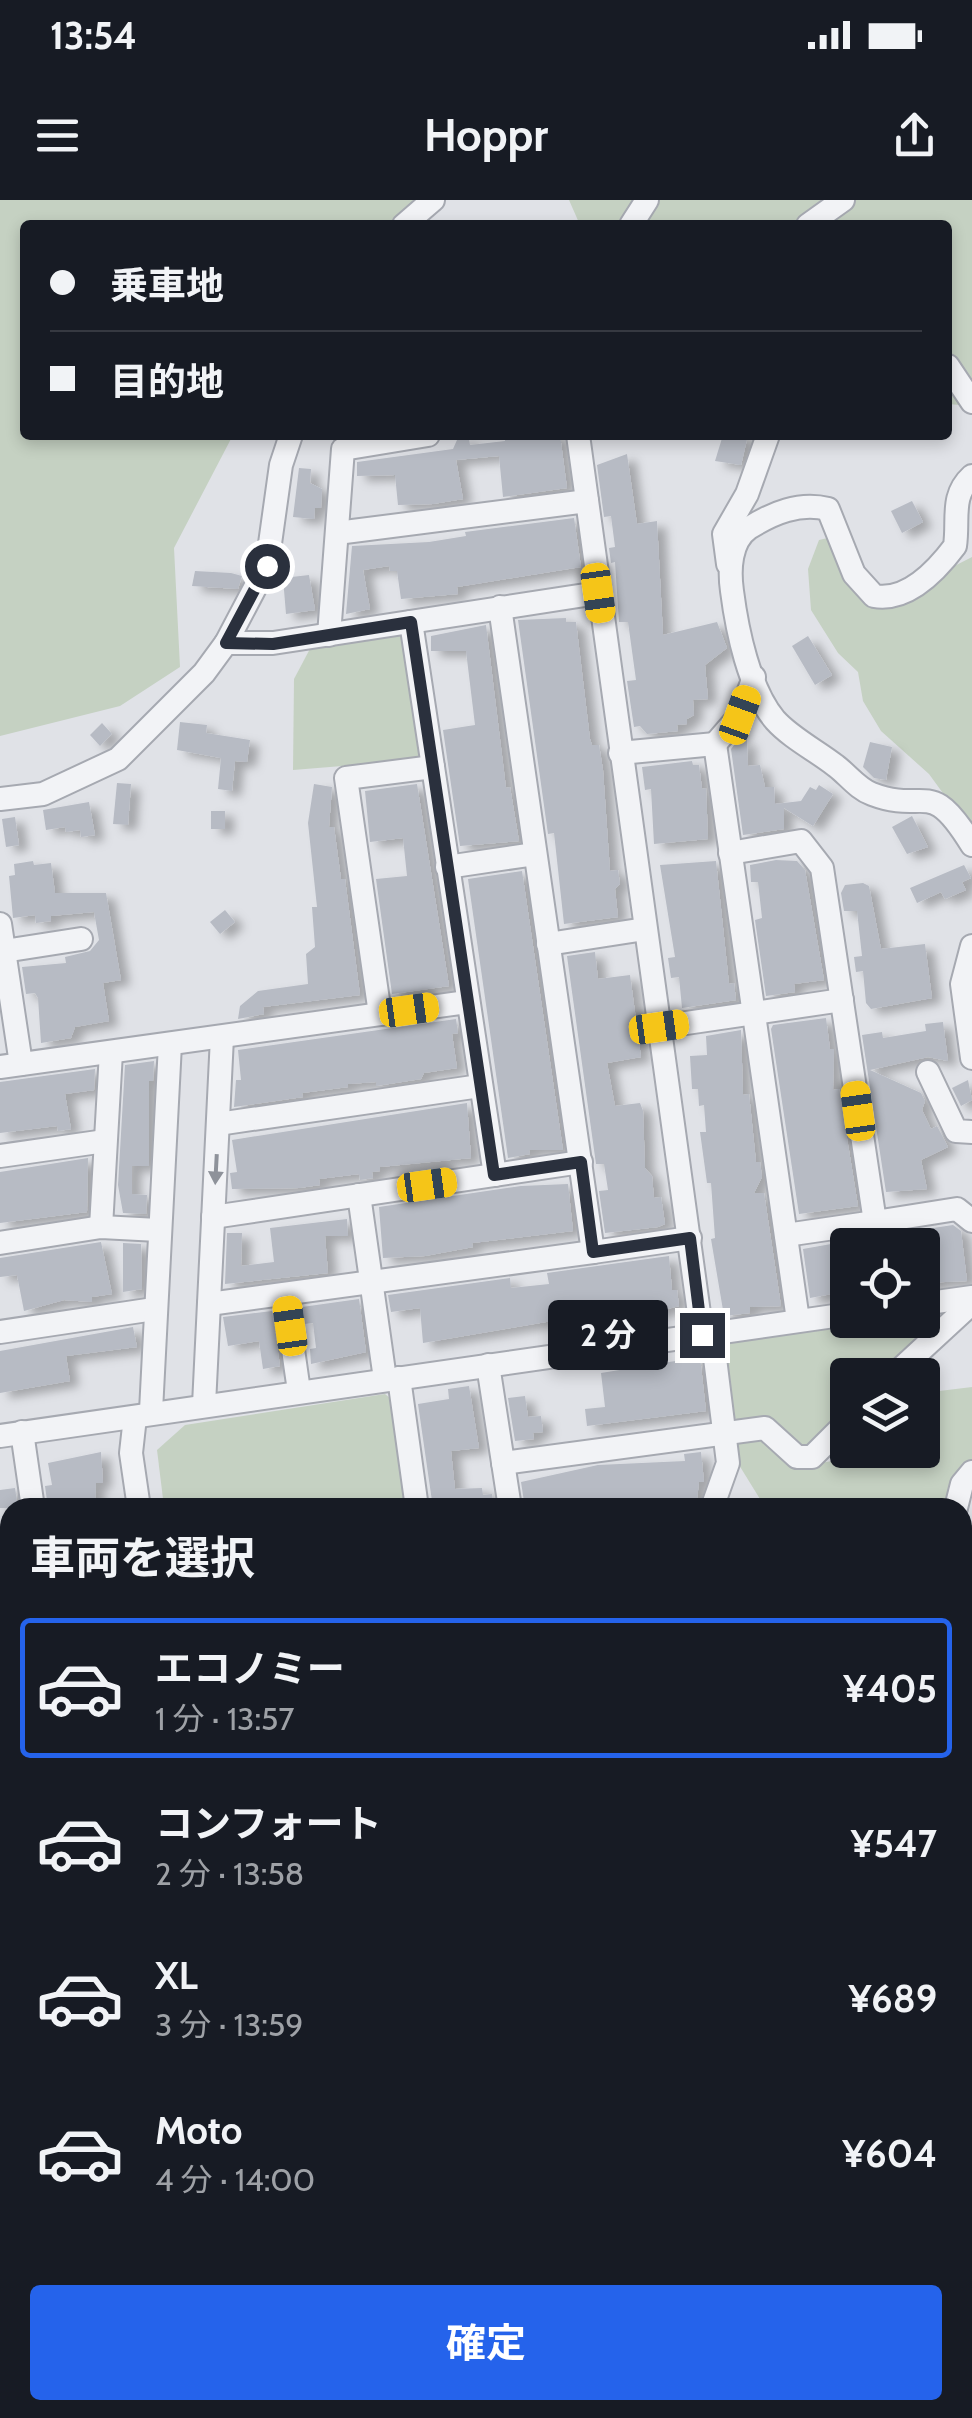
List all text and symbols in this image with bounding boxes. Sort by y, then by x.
text: 13:54 [50,12,137,59]
icon: menu [30,108,85,163]
text: Hoppr [424,108,548,162]
icon: share [887,108,942,163]
text: 乗車地 [110,262,224,309]
text: 目的地 [110,358,224,405]
route start [245,544,290,589]
car [579,561,617,625]
car [716,682,764,748]
car [377,991,441,1029]
car [627,1008,691,1046]
car [839,1079,877,1143]
one-way arrow [208,1154,224,1186]
car [395,1166,459,1204]
map controls [830,1228,940,1468]
button: locate [830,1228,940,1338]
car [271,1294,309,1358]
callout: 2 分 [547,1300,667,1370]
route end [680,1313,725,1358]
text: 2 分 [580,1315,636,1354]
button: layers [830,1358,940,1468]
text: 車両を選択 [30,1531,255,1585]
icon: car [35,1643,125,1733]
text: エコノミー [155,1645,345,1692]
text: ¥405 [843,1665,937,1712]
text: 1 分 · 13:57 [155,1699,294,1738]
icon: car [35,1798,125,1888]
text: コンフォート [155,1800,382,1847]
text: ¥547 [851,1820,937,1867]
text: 2 分 · 13:58 [155,1854,304,1893]
text: XL [155,1952,198,1999]
icon: car [35,1953,125,2043]
text: ¥689 [848,1975,937,2022]
text: 3 分 · 13:59 [155,2005,303,2044]
text: Moto [155,2107,242,2154]
icon: car [35,2108,125,2198]
text: ¥604 [842,2130,937,2177]
text: 4 分 · 14:00 [155,2160,315,2199]
button: 確定 [30,2285,942,2400]

